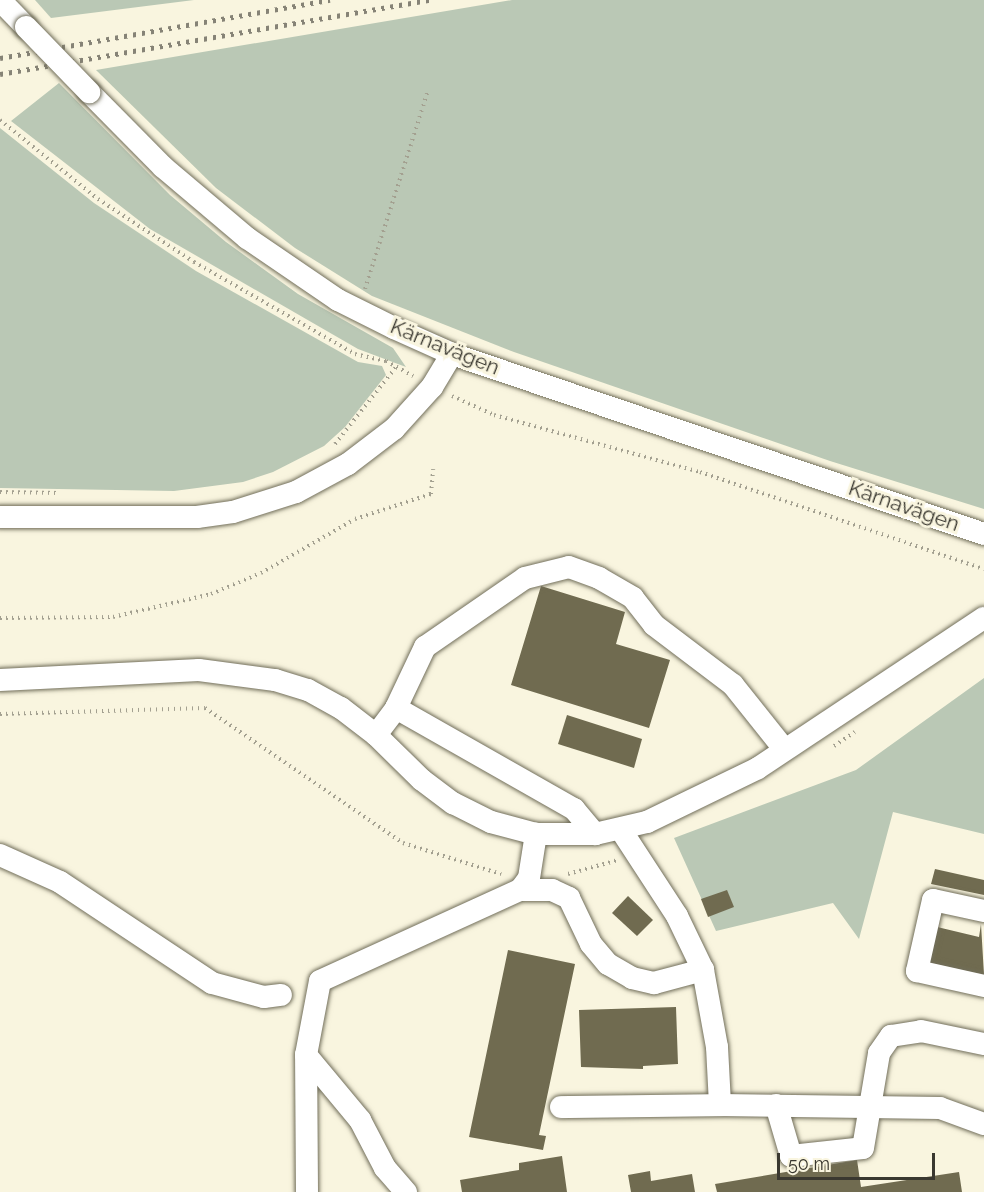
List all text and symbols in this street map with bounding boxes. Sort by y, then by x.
street label: Kärnavägen [387,314,503,380]
street label: Kärnavägen [845,475,963,537]
scale bar [780,1141,938,1179]
text: 50 m [788,1153,830,1174]

